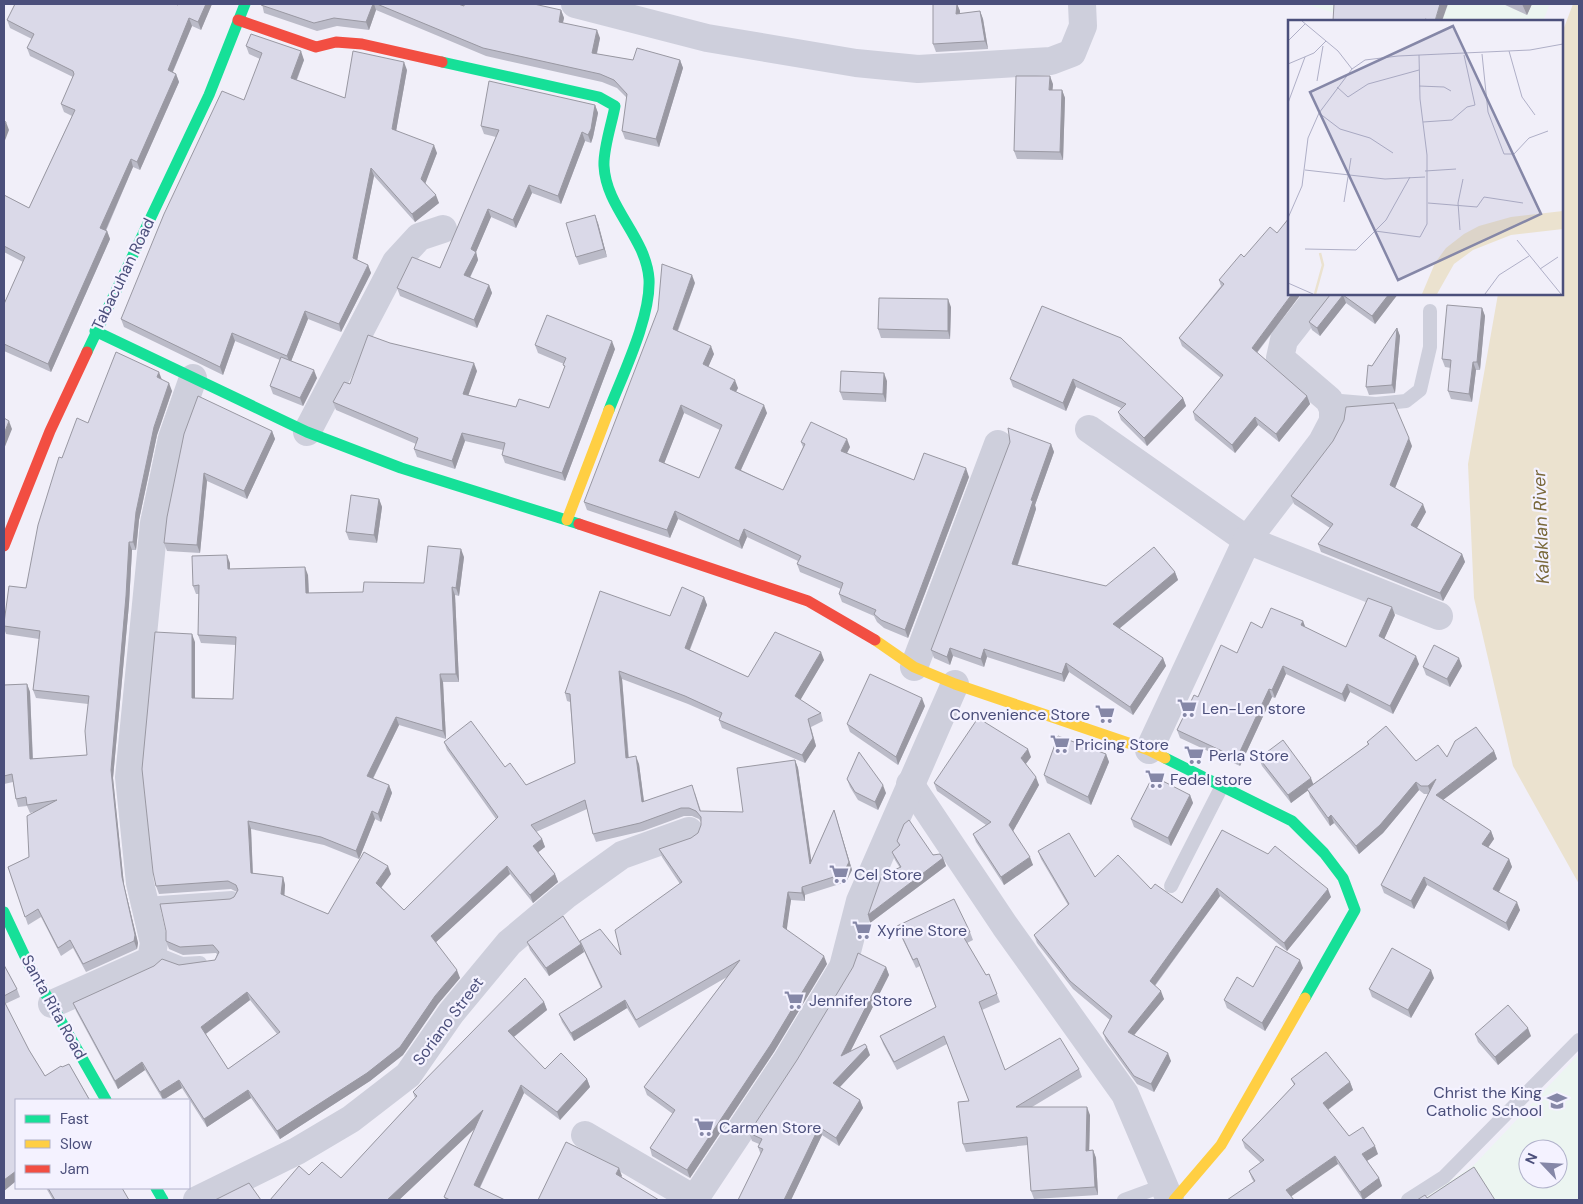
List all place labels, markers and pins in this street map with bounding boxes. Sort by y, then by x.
supermarket icon: Len-Len store [1176,697,1198,719]
place label: Len-Len store [1202,698,1306,719]
supermarket icon: Convenience Store [1094,703,1116,725]
place label: Convenience Store [950,704,1090,725]
supermarket icon: Pricing Store [1049,733,1071,755]
place label: Pricing Store [1075,734,1169,755]
supermarket icon: Perla Store [1183,744,1205,766]
place label: Perla Store [1209,745,1289,766]
supermarket icon: Fedel store [1144,768,1166,790]
place label: Fedel store [1170,769,1252,790]
supermarket icon: Cel Store [828,863,850,885]
place label: Cel Store [854,864,922,885]
supermarket icon: Xyrine Store [851,919,873,941]
place label: Xyrine Store [877,920,967,941]
supermarket icon: Jennifer Store [783,989,805,1011]
place label: Jennifer Store [809,990,912,1011]
place label: Christ the King Catholic School [1426,1082,1542,1121]
school or university icon: Christ the King Catholic School [1546,1090,1568,1112]
supermarket icon: Carmen Store [693,1116,715,1138]
place label: Carmen Store [719,1117,821,1138]

